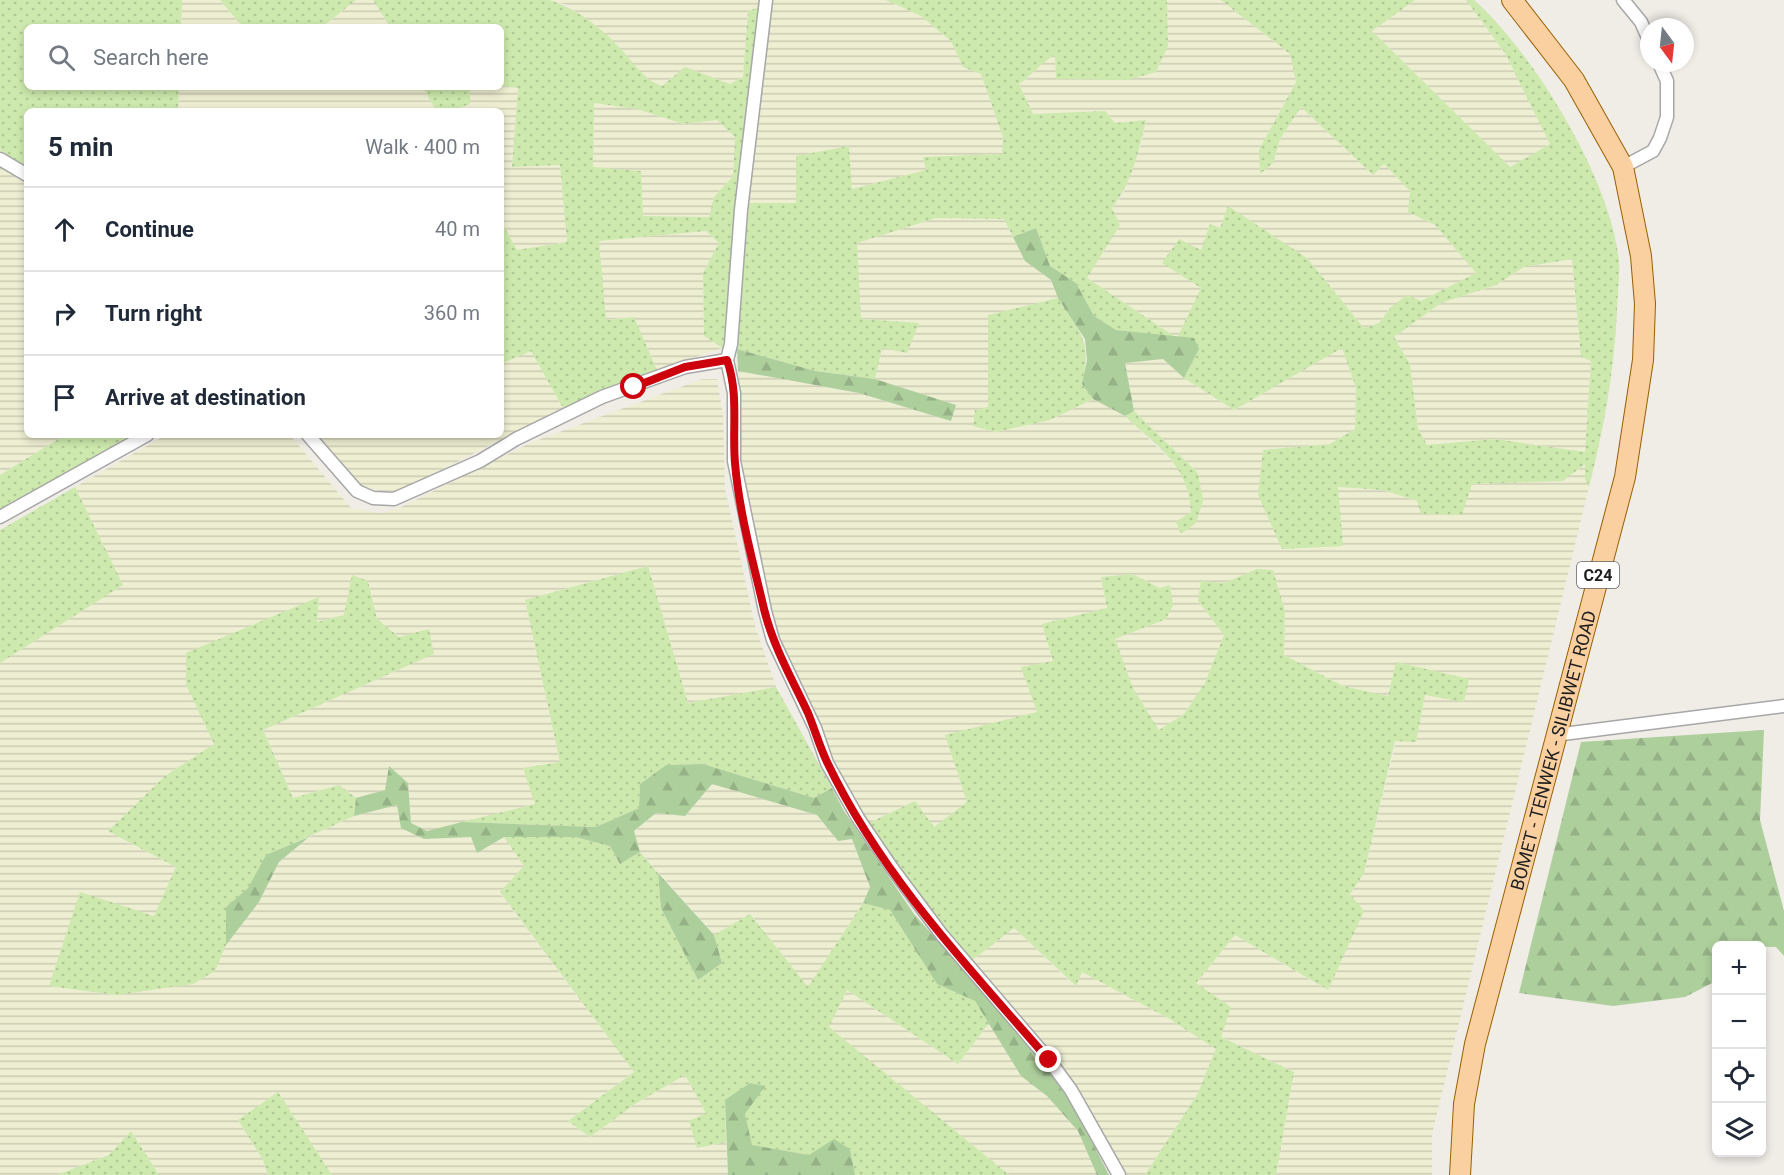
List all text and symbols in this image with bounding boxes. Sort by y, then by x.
north arrow [1640,18,1694,72]
search box [24,24,504,90]
icon: search [45,41,78,74]
text: Search here [93,45,209,70]
text: 5 min [48,132,113,162]
text: Walk · 400 m [365,135,480,159]
icon: ahead [48,213,81,246]
text: Continue [105,217,194,242]
text: 40 m [435,217,480,241]
icon: right [48,297,81,330]
text: Turn right [105,301,202,326]
text: 360 m [424,301,480,325]
route start [620,373,646,399]
icon: arrive [48,381,81,414]
text: Arrive at destination [105,385,306,410]
road number: C24 [1577,562,1619,588]
street label: BOMET - TENWEK - SILIBWET ROAD [1506,608,1600,892]
map controls [1712,941,1766,1157]
button: + [1712,941,1766,995]
button: − [1712,995,1766,1049]
route end [1035,1046,1061,1072]
button: locate [1712,1049,1766,1103]
button: layers [1712,1103,1766,1157]

